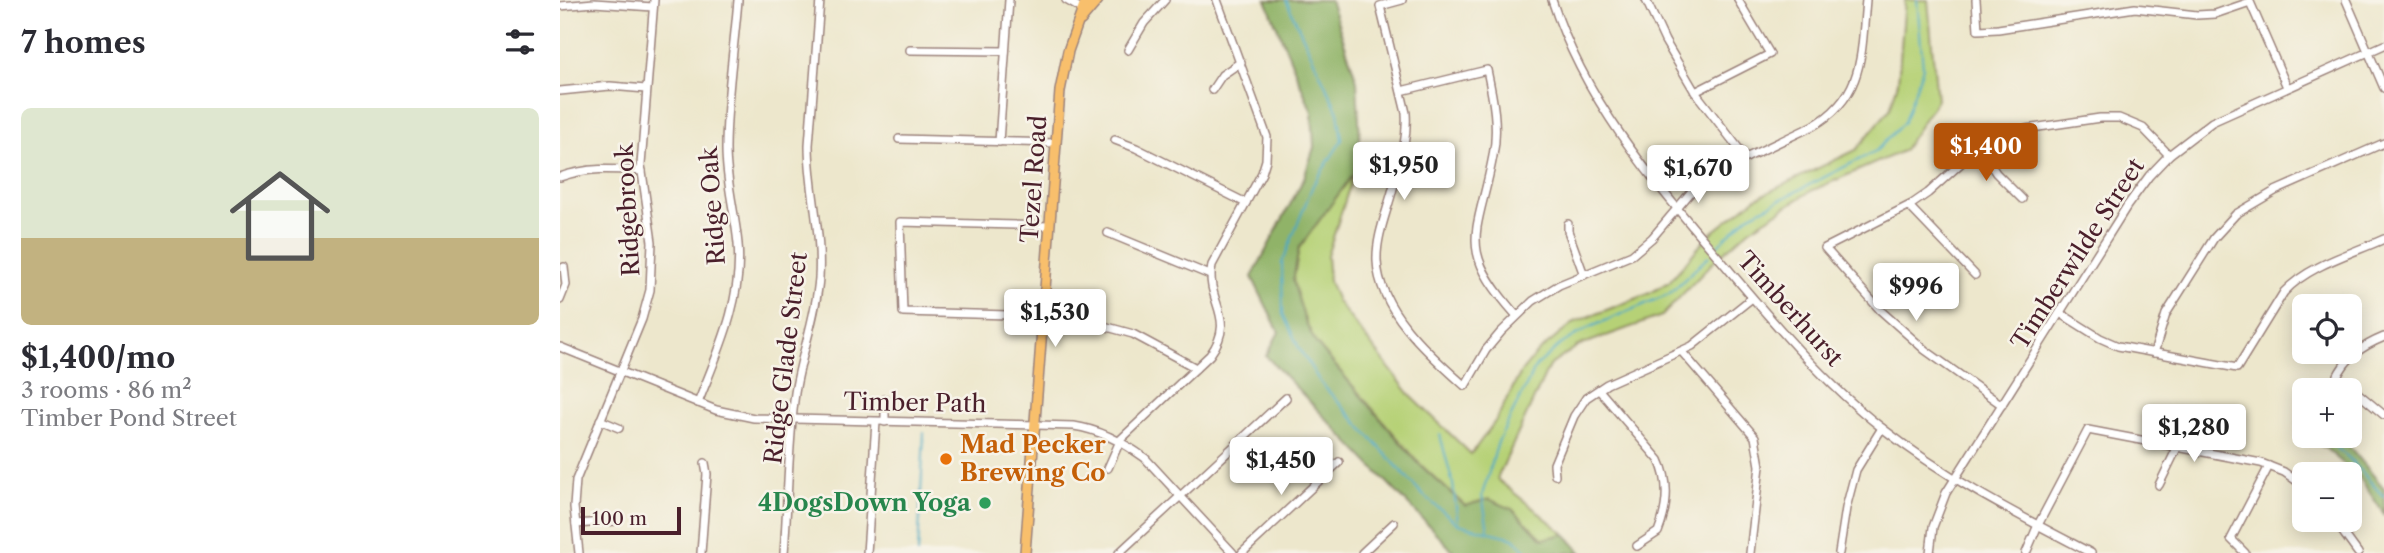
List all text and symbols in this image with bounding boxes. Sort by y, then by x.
icon: filters [501,23,539,61]
text: 7 homes [21,24,146,61]
street label: Tezel Road [1015,114,1052,244]
pin: $1,400 [1929,124,2043,183]
text: $1,400 [1950,132,2022,160]
street label: Ridgebrook [609,142,645,277]
pin: $1,950 [1347,142,1461,202]
street label: Ridge Oak [694,145,731,266]
pin: $1,670 [1641,146,1755,205]
text: $1,950 [1369,151,1439,179]
street label: Timberwilde Street [2005,152,2150,355]
icon: home [217,153,343,279]
text: $1,670 [1663,154,1733,182]
street label: Timberhurst [1731,245,1850,372]
street label: Ridge Glade Street [758,250,813,466]
pin: $996 [1875,264,1957,323]
text: $996 [1889,272,1943,300]
pin: $1,530 [998,290,1112,349]
map controls [2292,294,2362,532]
button: locate [2292,294,2362,364]
text: $1,530 [1020,298,1090,326]
text: $1,400/mo [21,339,175,376]
text: 3 rooms · 86 m² [21,376,192,404]
button: + [2292,378,2362,448]
street label: Timber Path [843,387,987,418]
text: Timber Pond Street [21,404,237,432]
pin: $1,280 [2137,405,2251,464]
text: $1,280 [2158,413,2230,441]
place label: Mad Pecker Brewing Co [960,430,1106,487]
pin: $1,450 [1224,438,1338,497]
text: $1,450 [1246,446,1316,474]
marker: Mad Pecker Brewing Co [938,451,954,467]
button: − [2292,462,2362,532]
place label: 4DogsDown Yoga [758,488,972,517]
marker: 4DogsDown Yoga [977,495,993,511]
scale bar [581,504,681,536]
text: 100 m [592,507,647,530]

